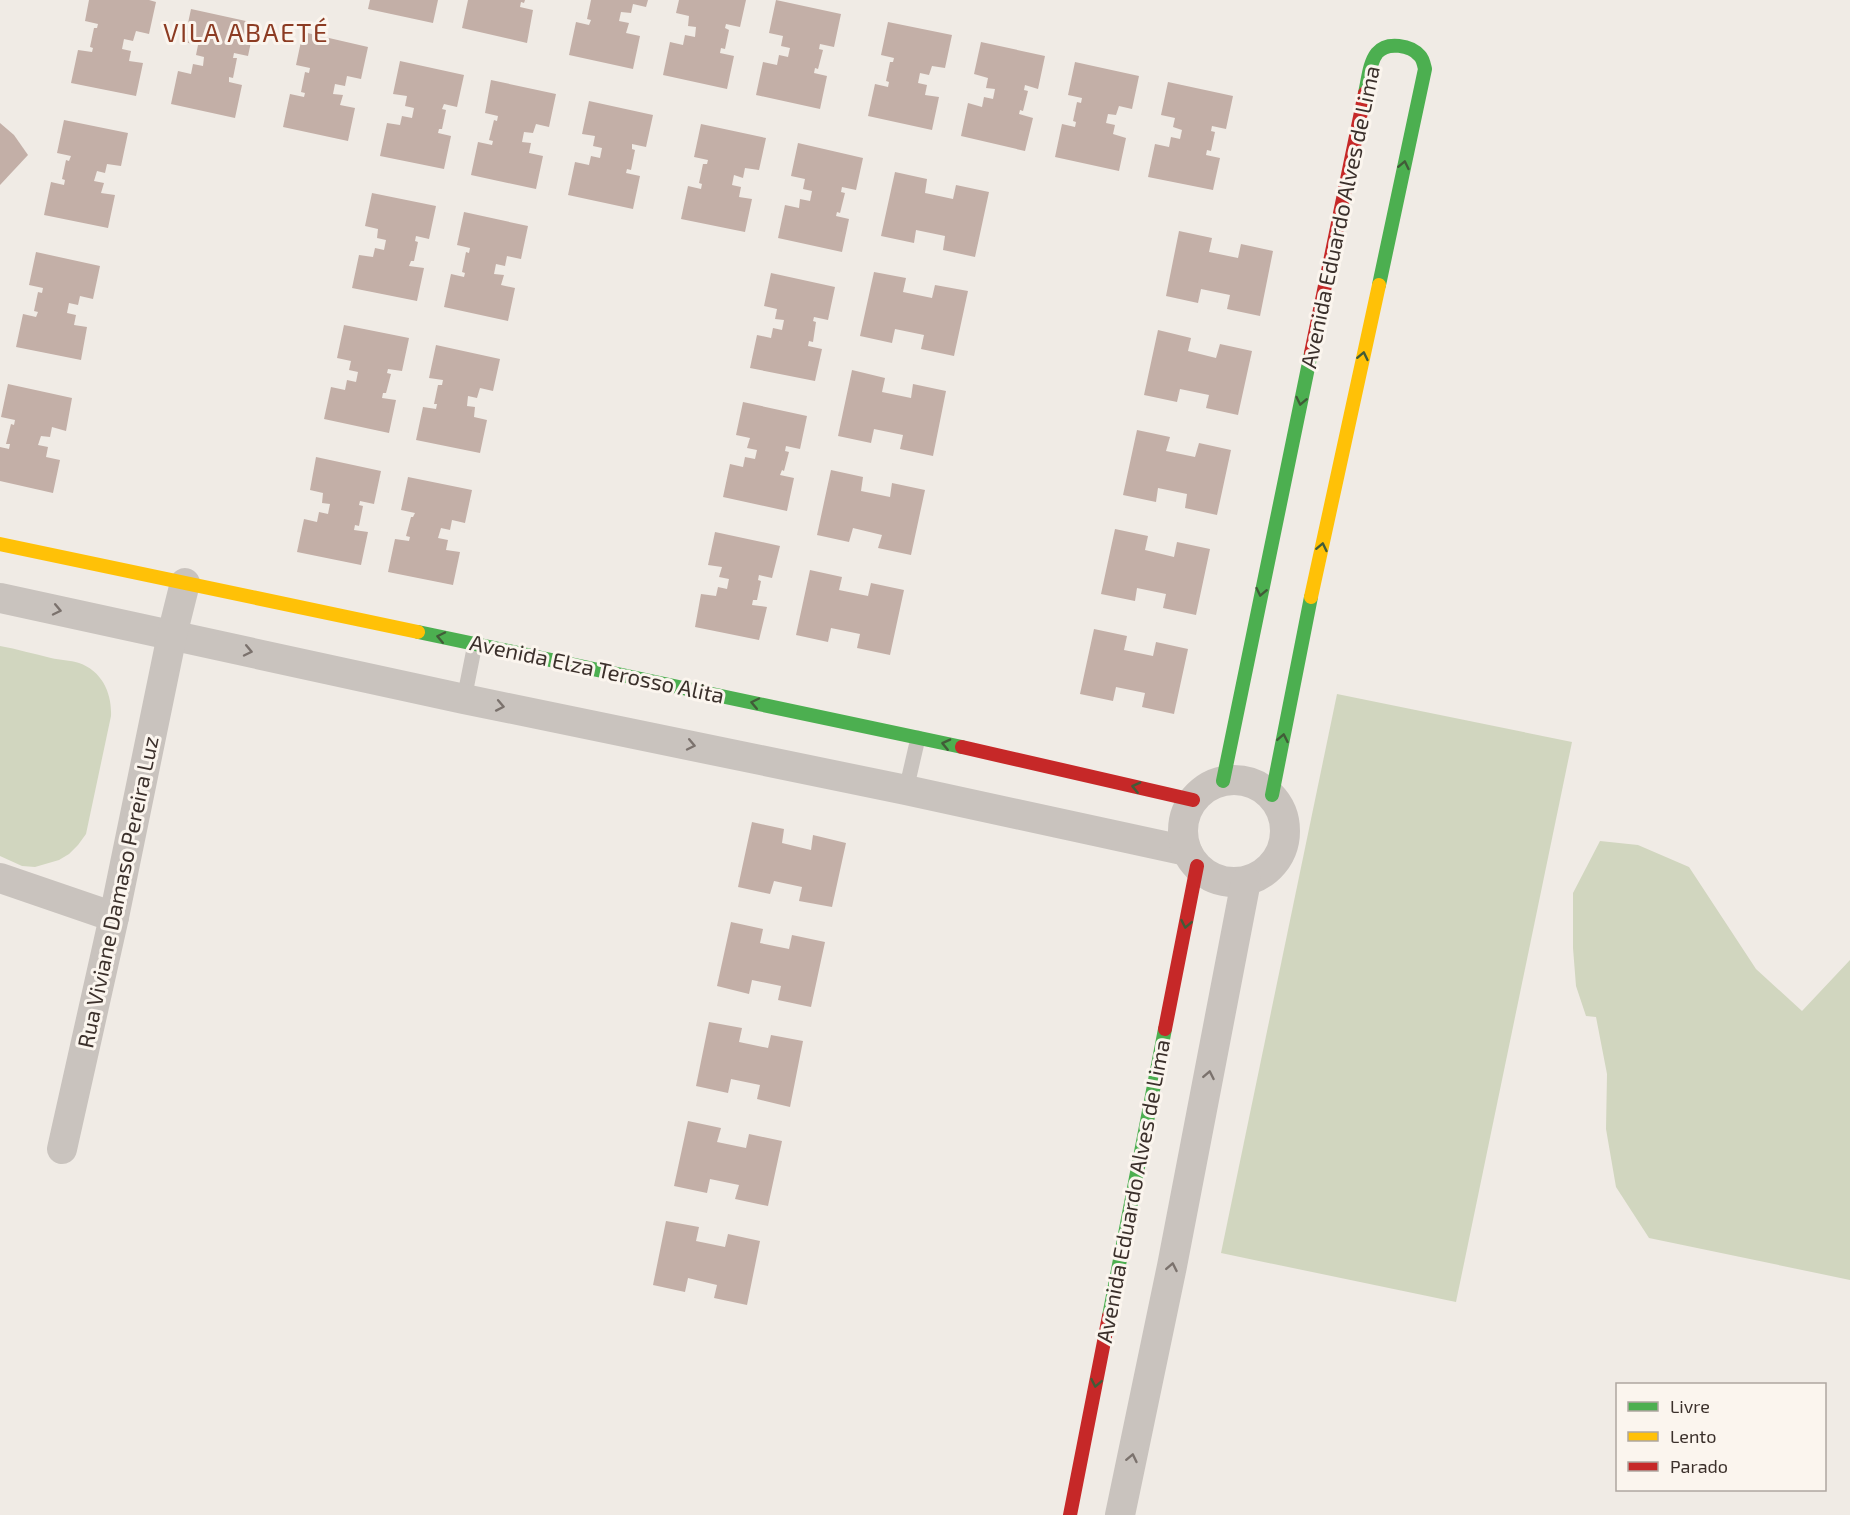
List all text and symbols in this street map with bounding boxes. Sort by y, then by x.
district label: VILA ABAETÉ [163,16,329,47]
street label: Avenida Eduardo Alves de Lima [1294,63,1384,370]
one-way arrow [1397,161,1410,171]
one-way arrow [1356,351,1369,361]
one-way arrow [1295,396,1308,406]
one-way arrow [1314,542,1327,552]
one-way arrow [1256,587,1269,597]
one-way arrow [52,603,62,616]
street label: Avenida Elza Terosso Alita [468,628,727,708]
one-way arrow [437,631,447,644]
one-way arrow [243,644,253,657]
one-way arrow [751,697,761,710]
one-way arrow [495,699,505,712]
one-way arrow [1276,733,1289,743]
street label: Rua Viviane Damaso Pereira Luz [71,734,163,1050]
one-way arrow [686,738,696,751]
one-way arrow [941,738,951,751]
one-way arrow [1132,781,1142,794]
one-way arrow [1180,918,1193,928]
street label: Avenida Eduardo Alves de Lima [1090,1037,1174,1345]
one-way arrow [1202,1071,1215,1081]
one-way arrow [1165,1262,1178,1272]
one-way arrow [1090,1377,1103,1387]
legend [1616,1383,1826,1491]
text: Livre [1670,1395,1710,1417]
text: Lento [1670,1425,1716,1447]
one-way arrow [1125,1453,1138,1463]
text: Parado [1670,1455,1728,1477]

